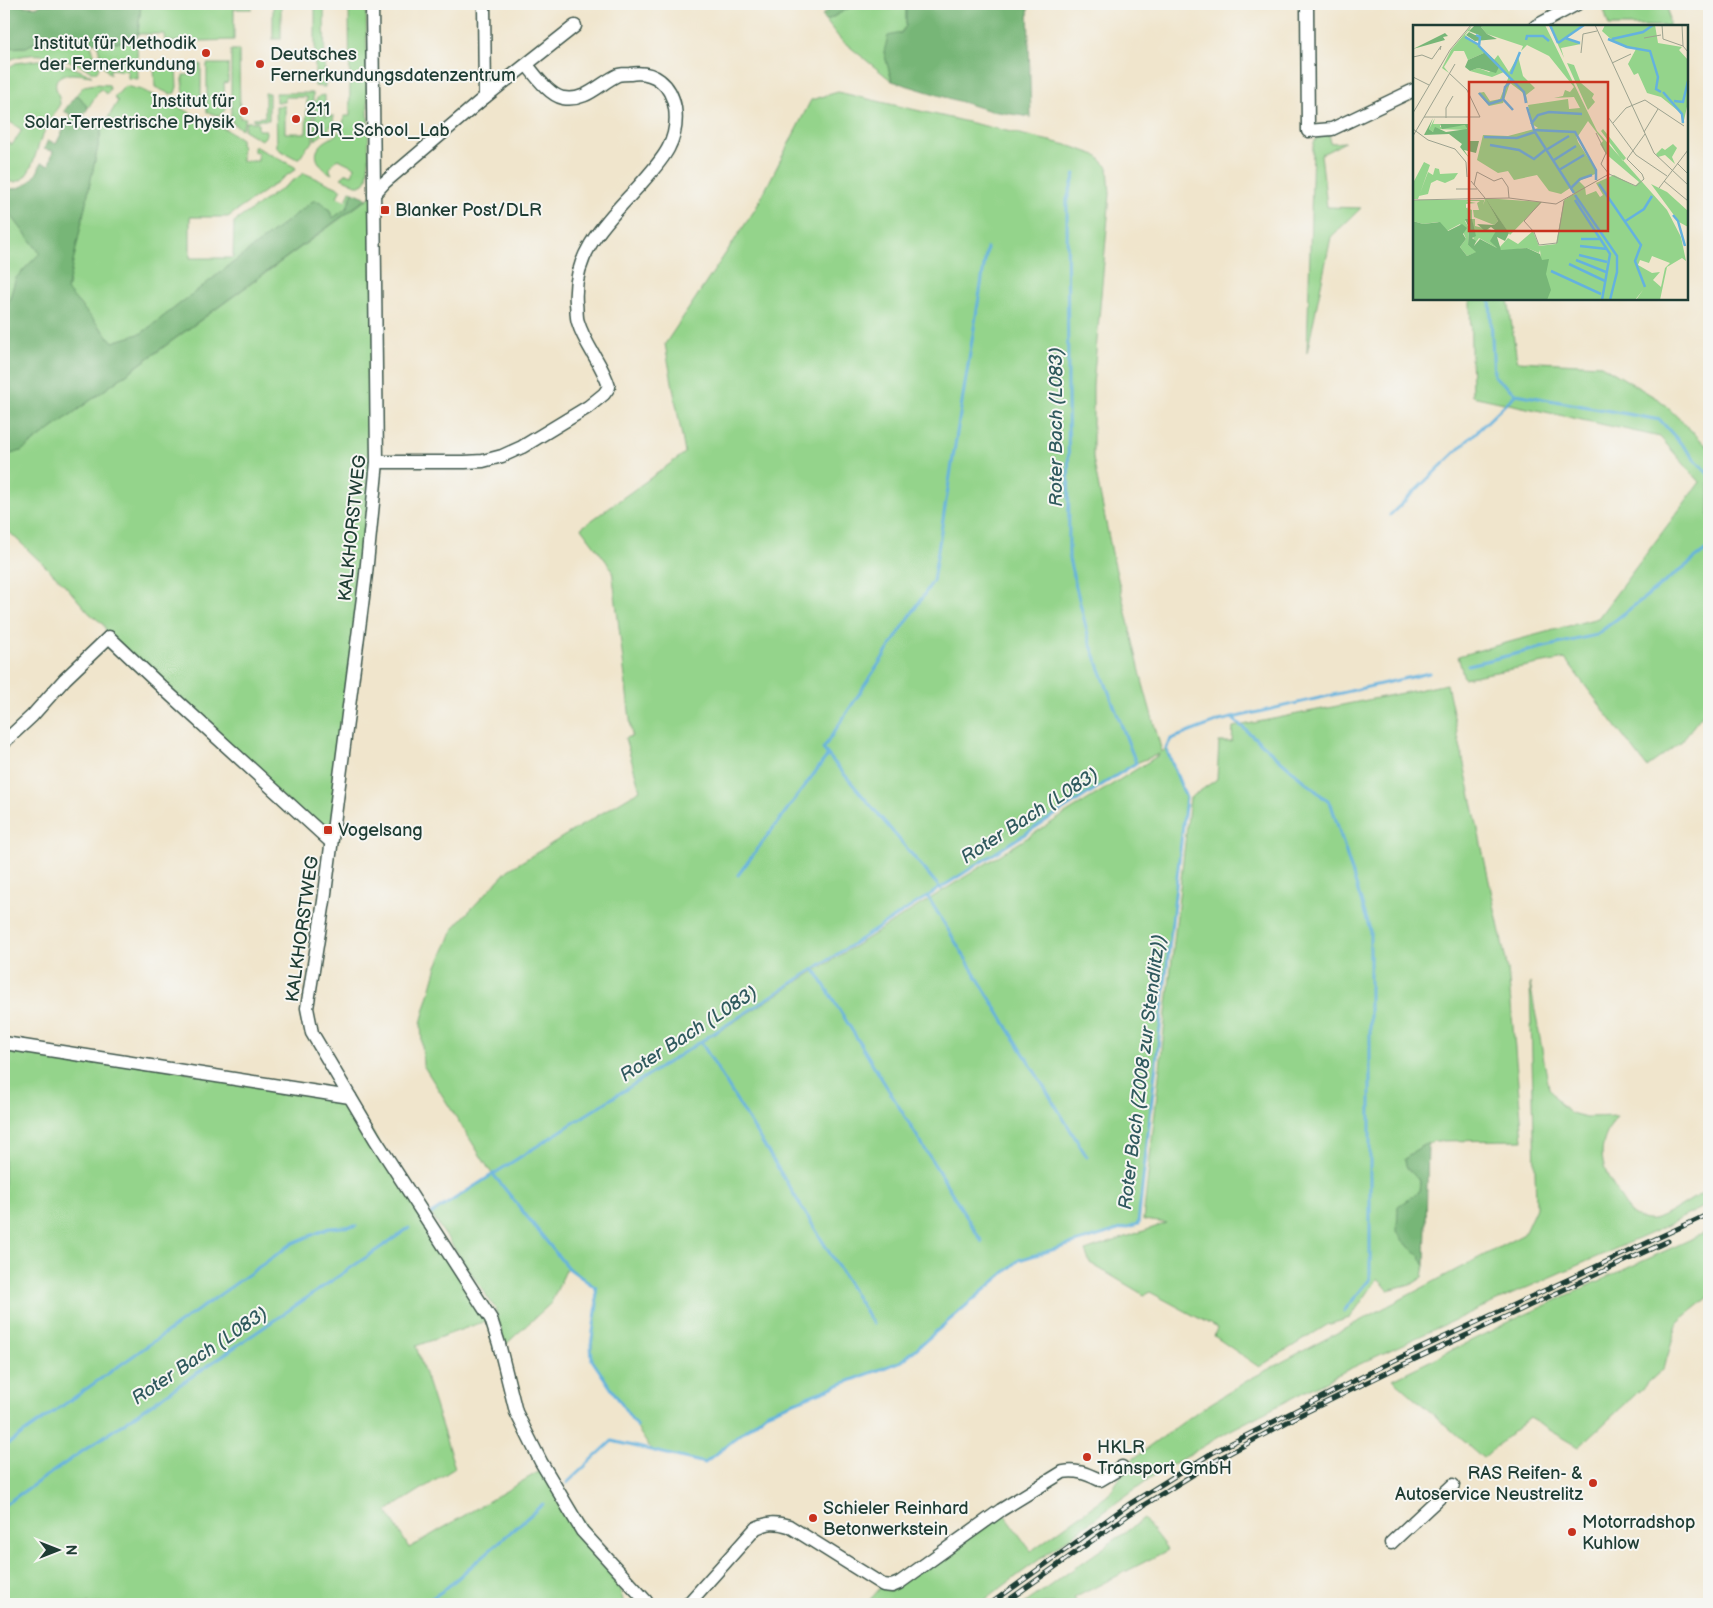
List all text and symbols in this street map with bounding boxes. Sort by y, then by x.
inset map [1413,25,1688,300]
place label: Institut für Methodik der Fernerkundung [34,33,196,75]
place label: Deutsches Fernerkundungsdatenzentrum [270,44,516,86]
marker: Institut für Methodik der Fernerkundung [200,47,212,59]
marker: Deutsches Fernerkundungsdatenzentrum [254,58,266,70]
place label: Institut für Solar-Terrestrische Physik [24,91,234,133]
place label: 211 DLR_School_Lab [306,99,450,141]
marker: Institut für Solar-Terrestrische Physik [238,105,250,117]
marker: 211 DLR_School_Lab [290,113,302,125]
place label: Blanker Post/DLR [395,200,542,221]
marker: Blanker Post/DLR [379,204,391,216]
water label: Roter Bach (L083) [1045,347,1068,507]
street label: KALKHORSTWEG [334,454,371,602]
water label: Roter Bach (L083) [957,763,1103,869]
place label: Vogelsang [338,820,423,841]
marker: Vogelsang [322,824,334,836]
street label: KALKHORSTWEG [282,855,323,1003]
water label: Roter Bach (Z008 zur Stendlitz)) [1114,933,1171,1211]
water label: Roter Bach (L083) [616,981,762,1087]
water label: Roter Bach (L083) [127,1302,272,1410]
place label: HKLR Transport GmbH [1097,1437,1232,1479]
marker: HKLR Transport GmbH [1081,1451,1093,1463]
place label: RAS Reifen- & Autoservice Neustrelitz [1395,1463,1583,1505]
marker: RAS Reifen- & Autoservice Neustrelitz [1587,1477,1599,1489]
place label: Schieler Reinhard Betonwerkstein [823,1498,969,1540]
marker: Schieler Reinhard Betonwerkstein [807,1512,819,1524]
place label: Motorradshop Kuhlow [1582,1512,1695,1554]
north arrow [32,1526,82,1576]
marker: Motorradshop Kuhlow [1566,1526,1578,1538]
text: N [62,1545,79,1555]

